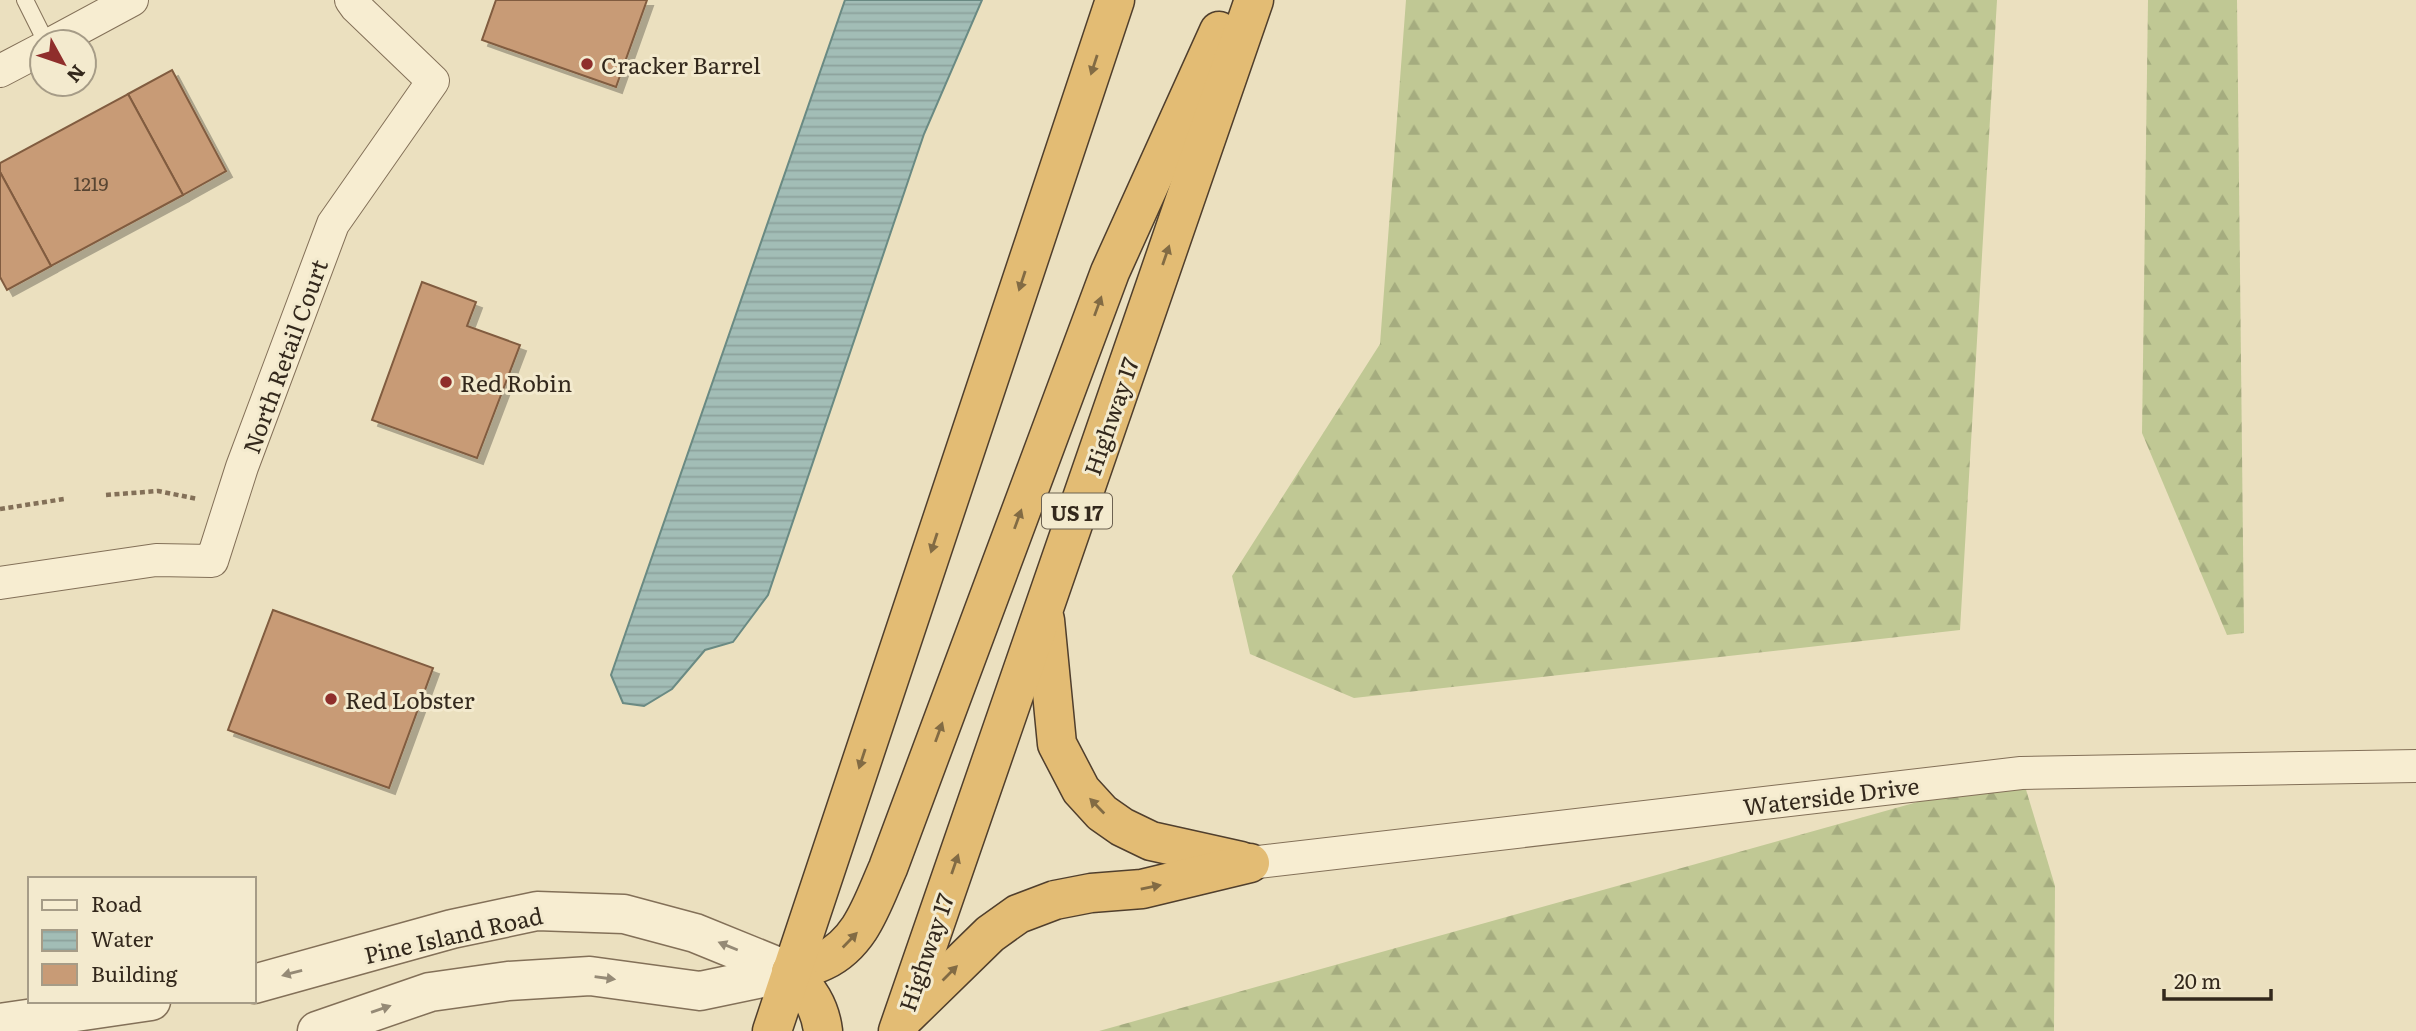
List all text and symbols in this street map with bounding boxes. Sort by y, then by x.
north arrow [28,28,98,98]
place label: Cracker Barrel [601,47,761,81]
one-way arrow [1088,54,1099,75]
marker: Cracker Barrel [579,56,595,72]
text: N [61,59,93,90]
house number: 1219 [73,169,109,197]
one-way arrow [1161,245,1171,266]
street label: North Retail Court [233,253,335,458]
one-way arrow [1016,270,1027,291]
one-way arrow [1092,296,1103,317]
street label: Highway 17 [1074,352,1146,480]
place label: Red Robin [460,365,572,399]
marker: Red Robin [438,374,454,390]
road number: US 17 [1042,494,1112,528]
one-way arrow [1013,509,1024,530]
one-way arrow [928,532,939,553]
place label: Red Lobster [345,682,475,716]
marker: Red Lobster [323,691,339,707]
one-way arrow [933,722,944,743]
one-way arrow [857,748,867,769]
street label: Waterside Drive [1741,767,1921,823]
one-way arrow [1089,798,1105,815]
one-way arrow [950,853,961,874]
legend [28,877,256,1003]
one-way arrow [1140,881,1162,892]
text: Road [91,887,142,918]
street label: Highway 17 [889,888,961,1016]
street label: Pine Island Road [360,897,546,971]
text: Water [91,922,153,953]
one-way arrow [842,932,858,949]
one-way arrow [717,941,738,952]
text: Building [91,957,178,988]
scale bar [2164,958,2271,1002]
text: 20 m [2174,964,2221,995]
one-way arrow [941,965,958,982]
one-way arrow [281,969,302,979]
one-way arrow [594,972,616,983]
one-way arrow [371,1003,392,1014]

